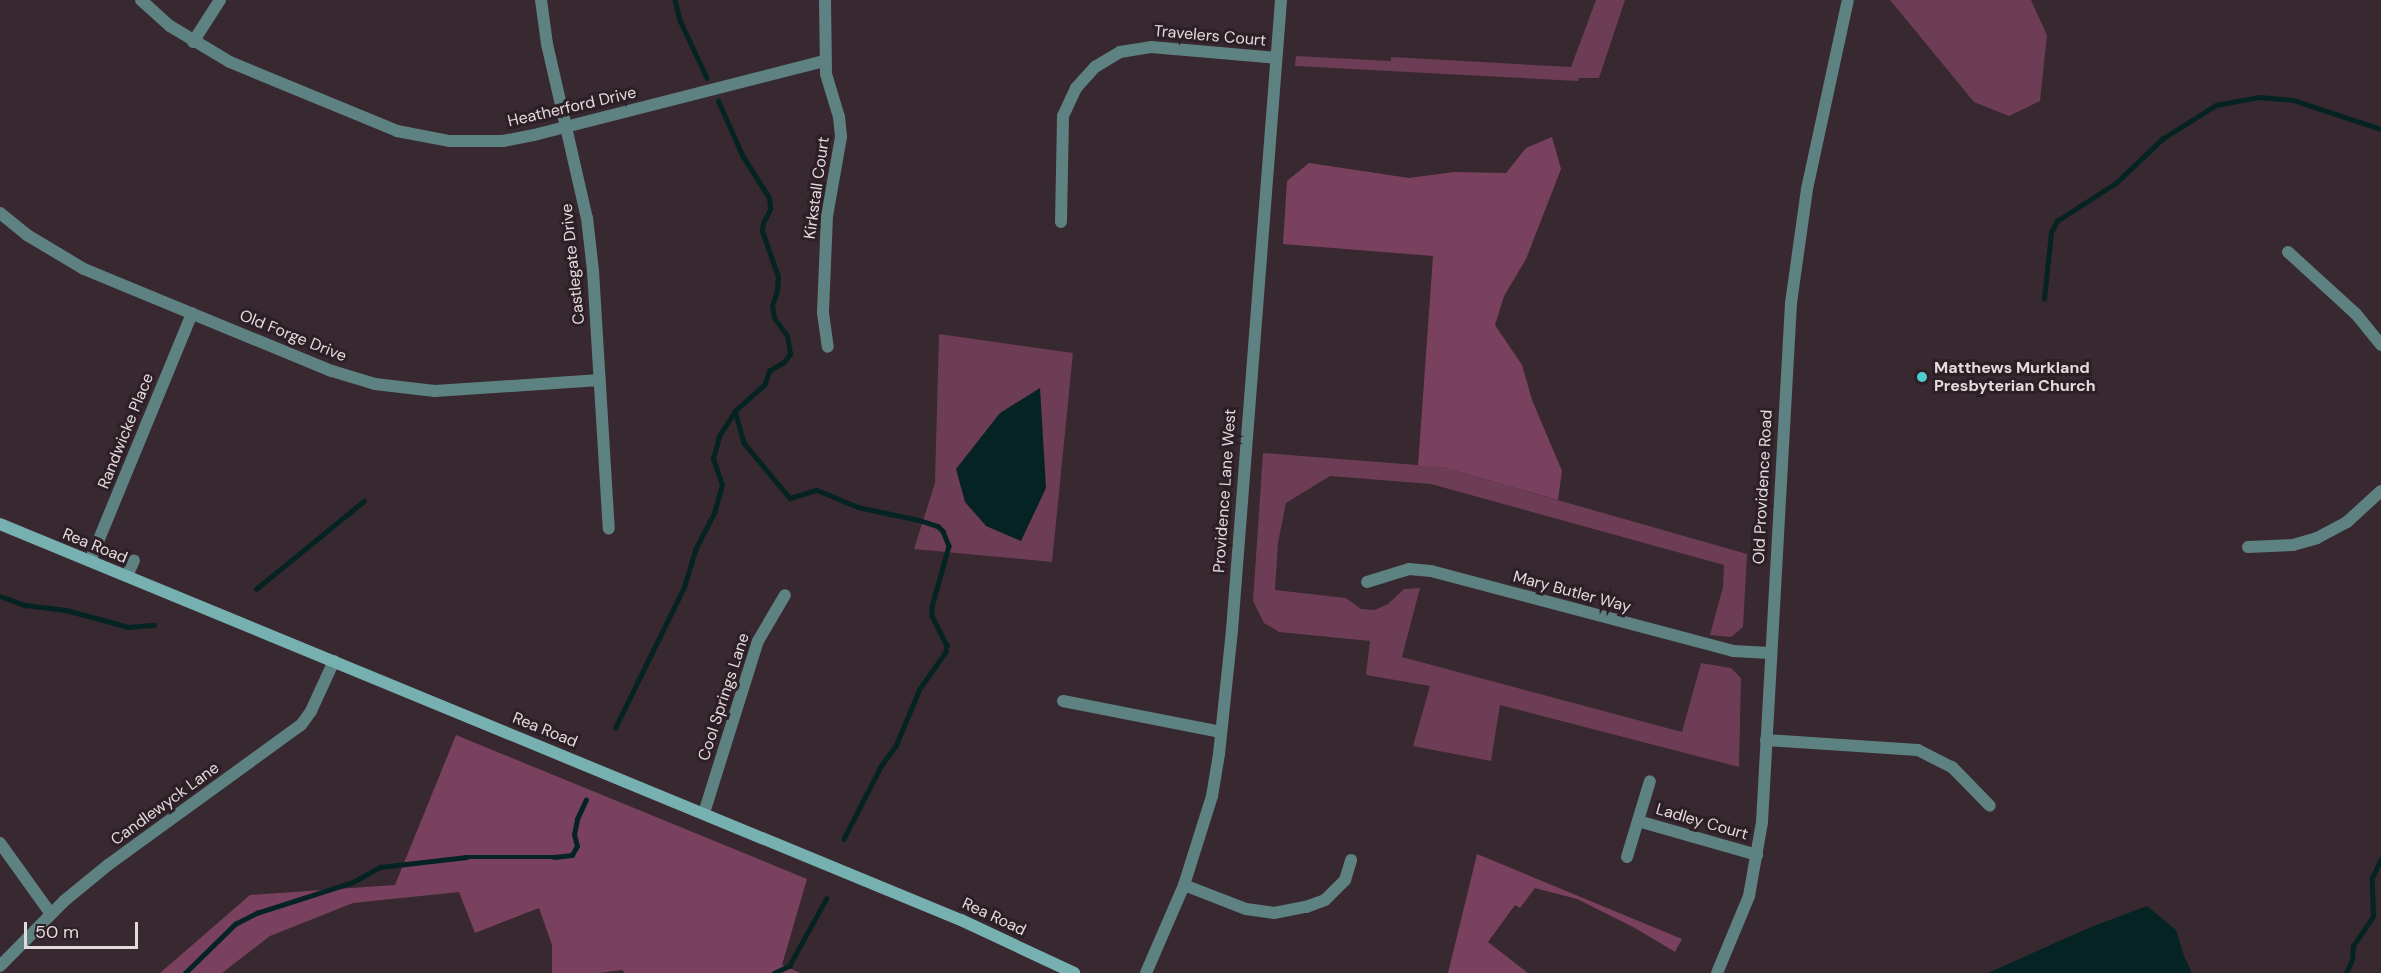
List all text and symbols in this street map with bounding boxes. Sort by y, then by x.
street label: Travelers Court [1153,22,1267,50]
street label: Heatherford Drive [506,83,638,131]
street label: Kirkstall Court [800,136,834,240]
street label: Castlegate Drive [557,203,589,325]
street label: Old Forge Drive [237,306,349,366]
place label: Matthews Murkland Presbyterian Church [1934,358,2096,396]
street label: Randwicke Place [94,370,158,492]
marker: Matthews Murkland Presbyterian Church [1915,370,1929,384]
street label: Providence Lane West [1210,408,1240,574]
street label: Old Providence Road [1749,409,1777,565]
street label: Rea Road [60,524,130,568]
street label: Mary Butler Way [1511,567,1633,617]
street label: Cool Springs Lane [694,631,754,763]
street label: Rea Road [510,708,580,752]
street label: Candlewyck Lane [107,758,223,850]
street label: Ladley Court [1654,800,1750,844]
street label: Rea Road [959,894,1029,940]
scale bar [27,910,141,948]
text: 50 m [35,920,79,944]

